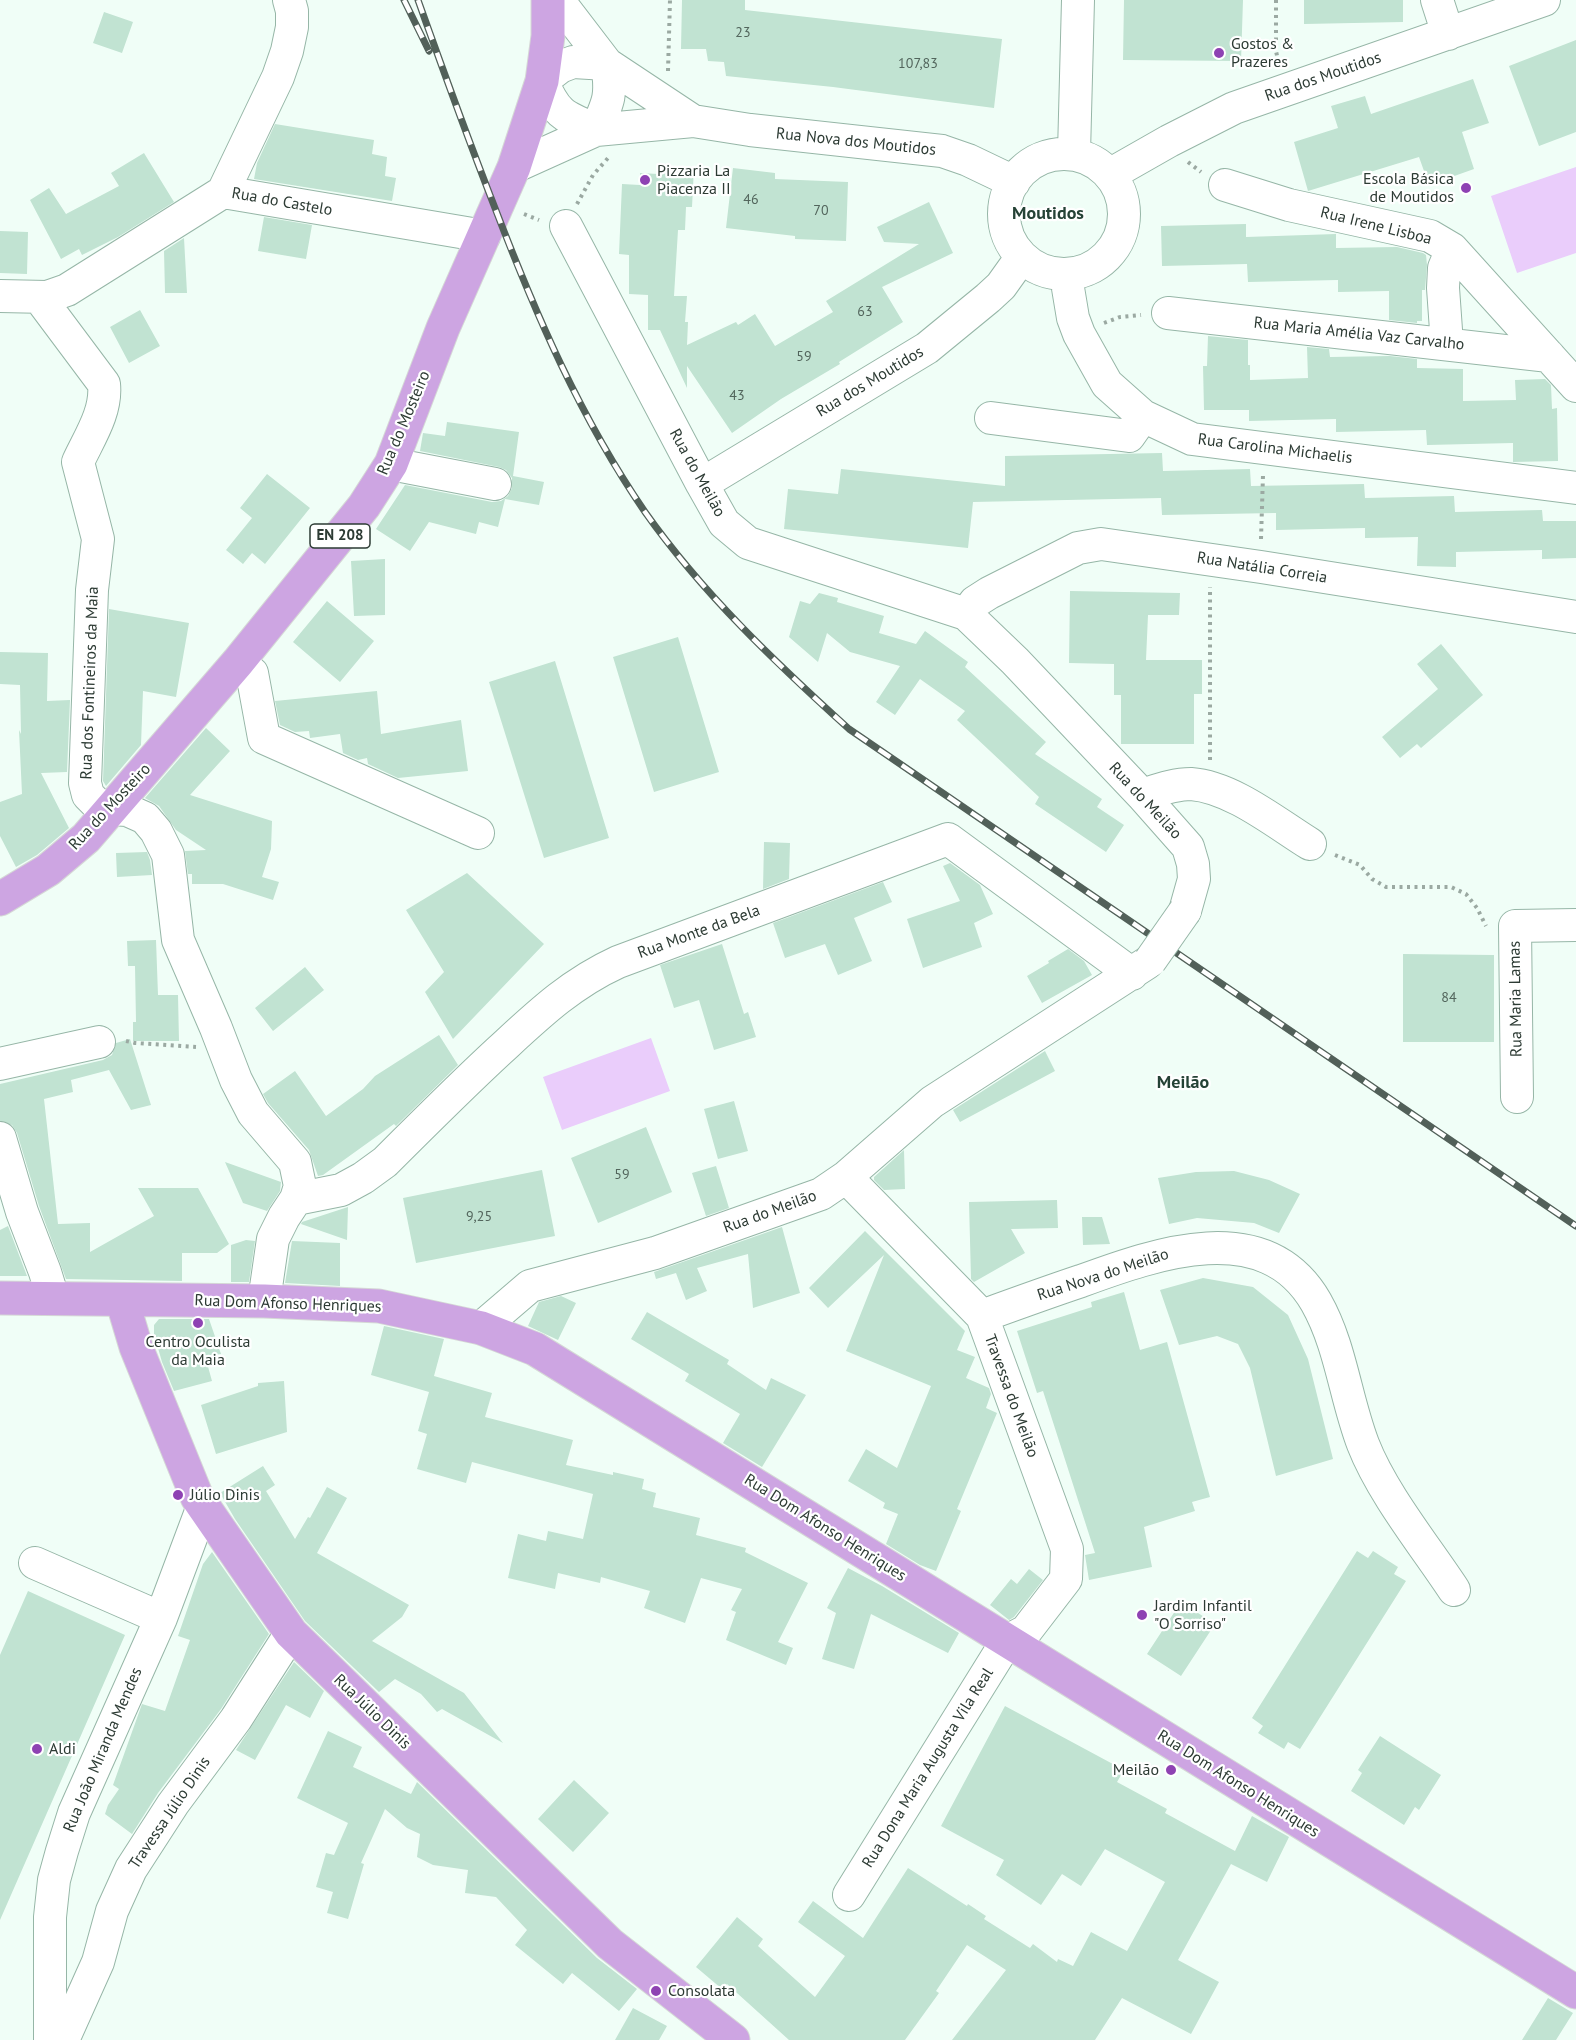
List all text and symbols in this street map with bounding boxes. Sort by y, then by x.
house number: 23 [735,25,751,41]
place label: Gostos & Prazeres [1231,34,1294,72]
marker: Gostos & Prazeres [1212,46,1226,60]
street label: Rua dos Moutidos [1262,48,1384,106]
house number: 107,83 [898,56,938,72]
street label: Rua Nova dos Moutidos [775,124,937,160]
place label: Pizzaria La Piacenza II [657,161,731,199]
place label: Escola Básica de Moutidos [1363,169,1454,207]
marker: Pizzaria La Piacenza II [638,173,652,187]
marker: Escola Básica de Moutidos [1459,181,1473,195]
street label: Rua do Castelo [230,184,334,220]
house number: 46 [743,192,759,208]
house number: 70 [813,203,829,219]
district label: Moutidos [1012,203,1084,225]
street label: Rua Irene Lisboa [1318,203,1434,249]
house number: 63 [857,304,873,320]
street label: Rua Maria Amélia Vaz Carvalho [1253,313,1465,355]
street label: Rua dos Moutidos [813,342,927,422]
house number: 59 [796,349,812,365]
street label: Rua do Mosteiro [373,368,435,478]
house number: 43 [729,388,745,404]
street label: Rua do Meilão [665,426,729,520]
street label: Rua Carolina Michaelis [1197,430,1353,468]
road number: EN 208 [310,524,370,548]
street label: Rua Natália Correia [1195,548,1329,588]
street label: Rua dos Fontineiros da Maia [77,586,103,780]
street label: Rua do Meilão [1105,759,1185,843]
street label: Rua do Mosteiro [65,760,155,854]
street label: Rua Monte da Bela [635,901,763,963]
street label: Rua Maria Lamas [1505,941,1527,1057]
house number: 84 [1441,990,1457,1006]
district label: Meilão [1157,1072,1209,1094]
house number: 59 [614,1167,630,1183]
street label: Rua do Meilão [721,1186,819,1238]
house number: 9,25 [466,1209,492,1225]
street label: Rua Nova do Meilão [1035,1245,1171,1305]
street label: Rua Dom Afonso Henriques [194,1291,382,1317]
marker: Centro Oculista da Maia [191,1316,205,1330]
place label: Centro Oculista da Maia [145,1332,251,1370]
street label: Travessa do Meilão [980,1332,1042,1460]
street label: Rua Dom Afonso Henriques [741,1470,909,1586]
place label: Júlio Dinis [190,1485,260,1505]
marker: Júlio Dinis [171,1488,185,1502]
place label: Jardim Infantil "O Sorriso" [1154,1596,1252,1634]
marker: Jardim Infantil "O Sorriso" [1135,1608,1149,1622]
street label: Rua João Miranda Mendes [60,1665,146,1835]
street label: Rua Dona Maria Augusta Vila Real [858,1665,998,1871]
street label: Rua Júlio Dinis [329,1670,415,1754]
street label: Rua Dom Afonso Henriques [1154,1726,1322,1842]
place label: Aldi [49,1739,76,1759]
marker: Aldi [30,1742,44,1756]
street label: Travessa Júlio Dinis [125,1753,215,1873]
place label: Meilão [1113,1760,1159,1780]
marker: Meilão [1164,1763,1178,1777]
place label: Consolata [668,1981,735,2001]
marker: Consolata [649,1984,663,1998]

